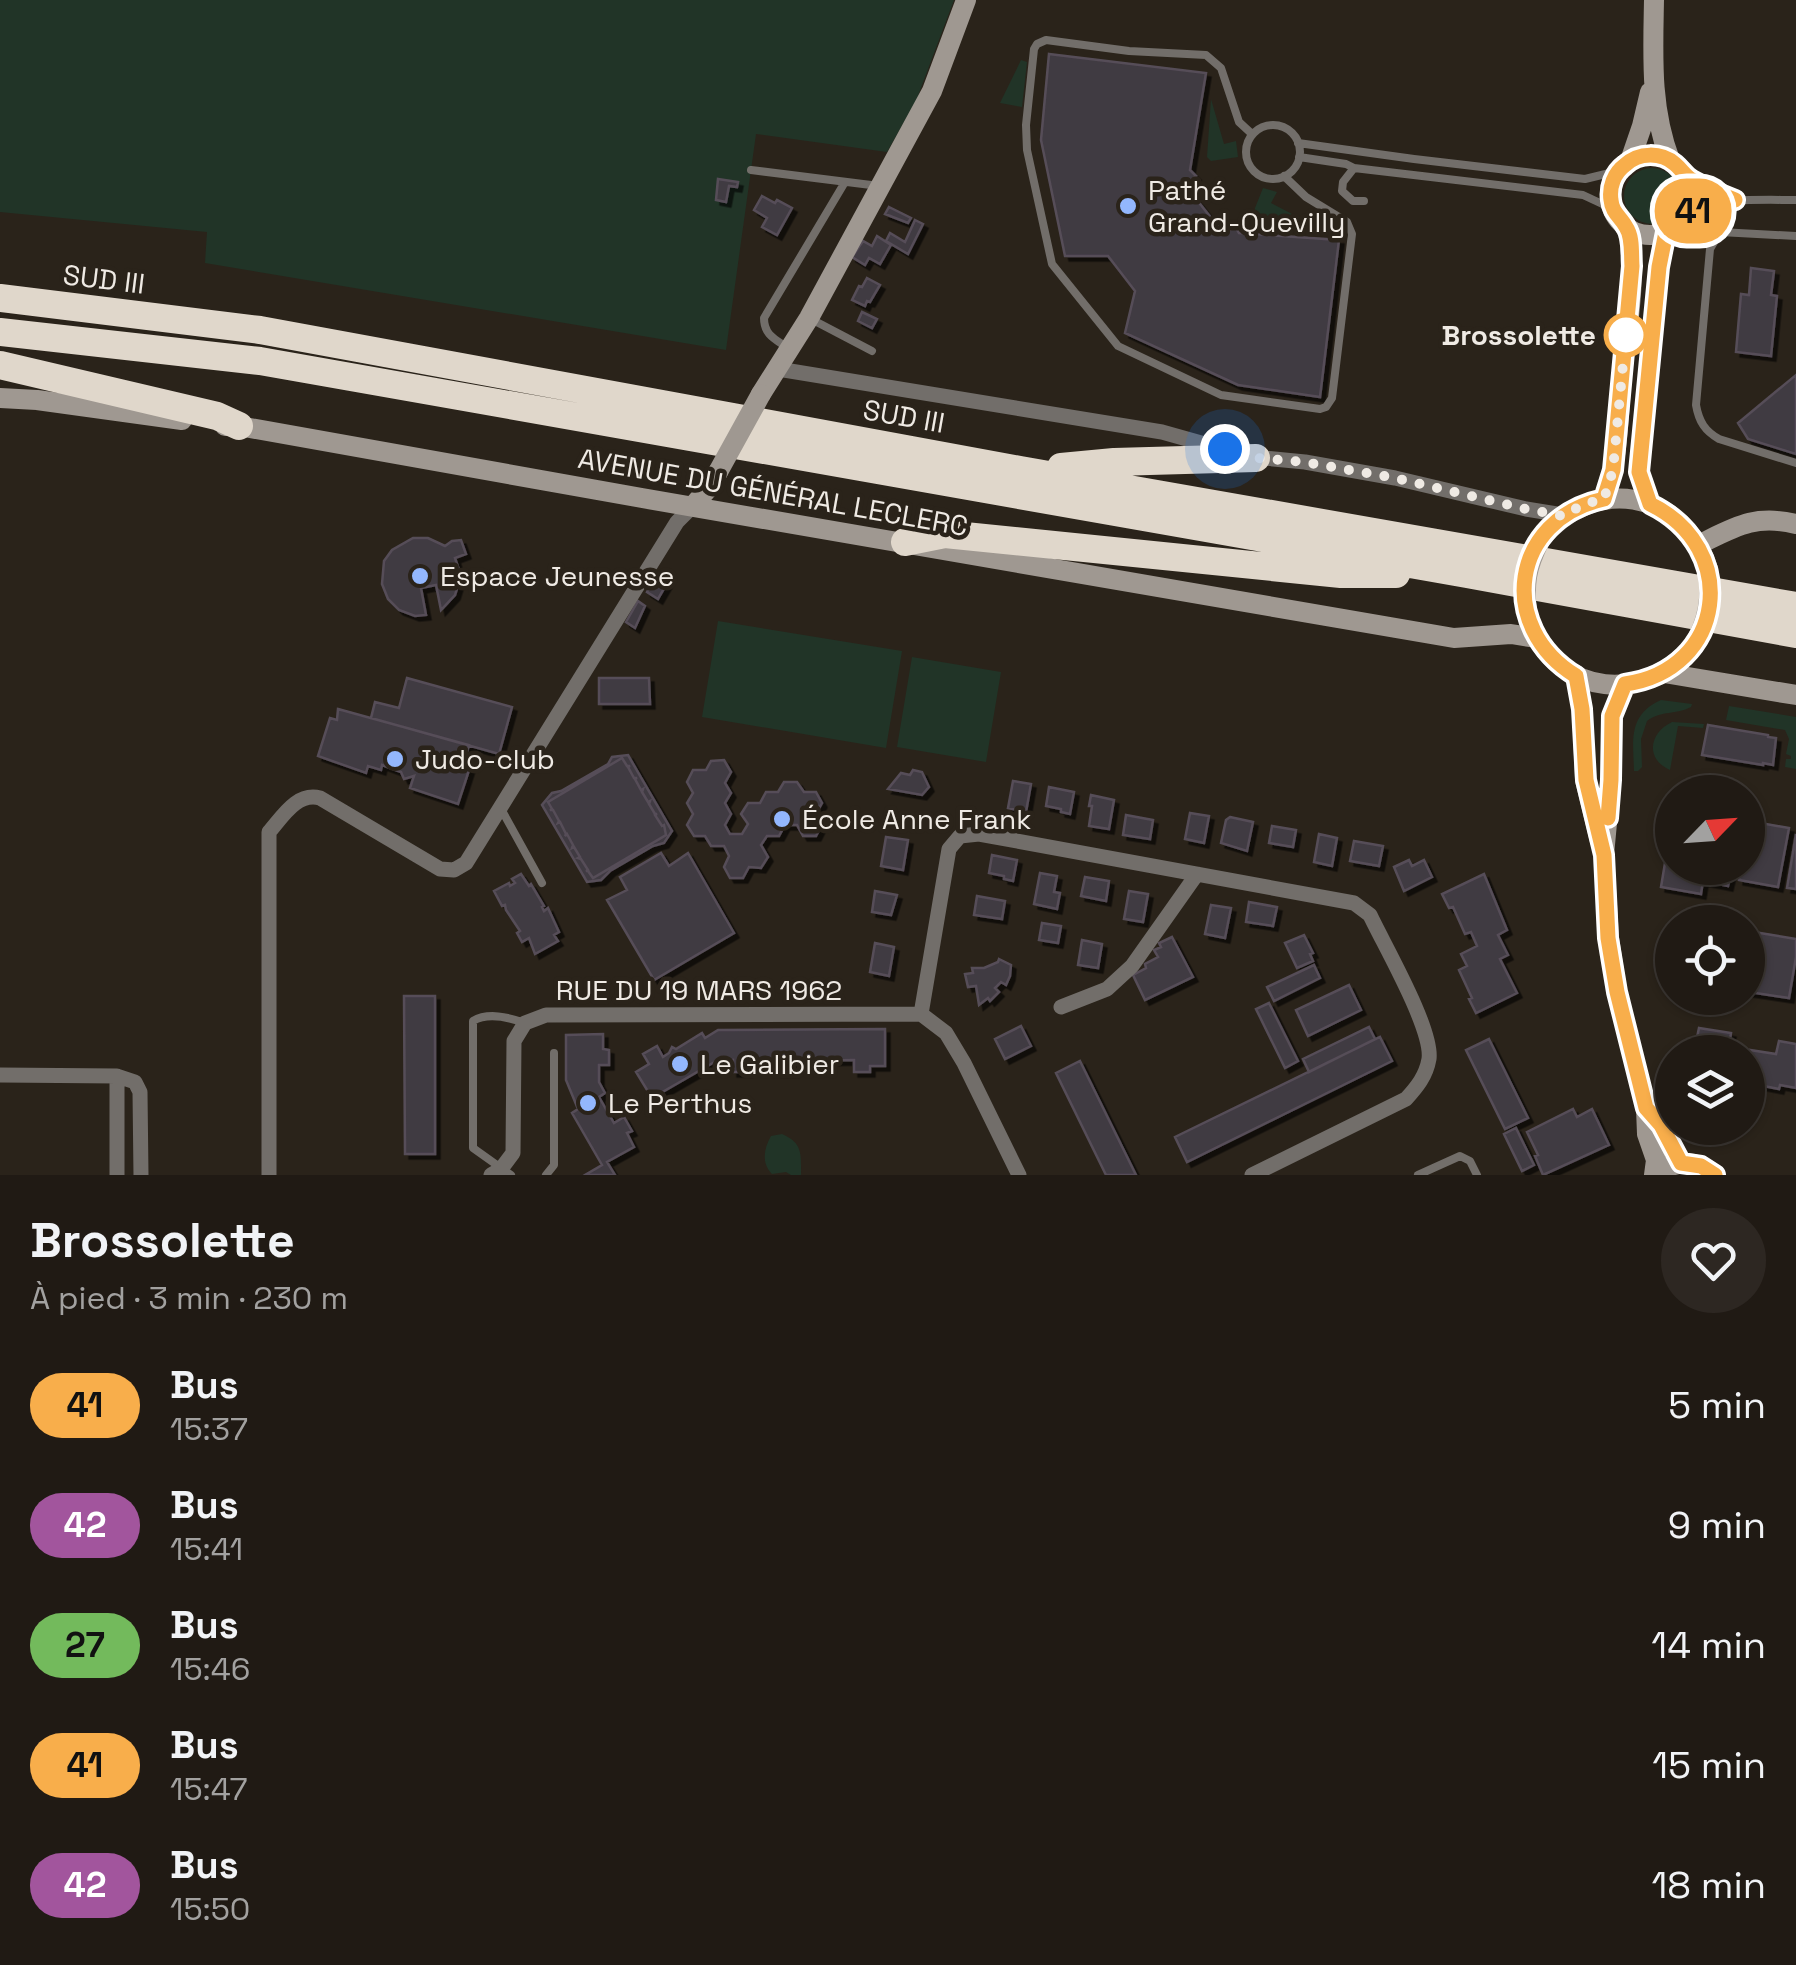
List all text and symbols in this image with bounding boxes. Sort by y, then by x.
place label: Pathé Grand-Quevilly [1148,172,1345,240]
line badge: 41 [1648,178,1738,244]
text: 41 [1675,189,1711,233]
marker: Pathé Grand-Quevilly [1117,195,1139,217]
street label: SUD III [61,256,147,302]
marker: Brossolette [1605,314,1647,356]
place label: Brossolette [1442,317,1596,353]
street label: SUD III [860,391,948,441]
your location [1200,424,1250,474]
street label: AVENUE DU GÉNÉRAL LECLERC [575,440,971,544]
place label: Espace Jeunesse [440,558,674,594]
marker: Espace Jeunesse [409,565,431,587]
place label: Judo-club [415,741,555,777]
marker: Judo-club [384,748,406,770]
north arrow [1655,775,1765,885]
map controls [1655,775,1765,1145]
place label: École Anne Frank [802,801,1031,837]
marker: École Anne Frank [771,808,793,830]
button: locate [1655,905,1765,1015]
street label: RUE DU 19 MARS 1962 [556,972,842,1008]
button: layers [1655,1035,1765,1145]
place label: Le Galibier [700,1046,839,1082]
marker: Le Galibier [669,1053,691,1075]
place label: Le Perthus [608,1085,752,1121]
marker: Le Perthus [577,1092,599,1114]
button: heart [1661,1208,1766,1313]
text: Brossolette [30,1210,295,1271]
text: À pied · 3 min · 230 m [30,1278,348,1318]
text: Bus [170,1361,239,1409]
text: 5 min [1668,1381,1766,1429]
text: 41 [67,1383,103,1427]
text: 15:37 [170,1409,248,1449]
text: Bus [170,1481,239,1529]
text: 9 min [1668,1501,1766,1549]
text: 42 [63,1503,107,1547]
text: 15:41 [170,1529,243,1569]
text: Bus [170,1601,239,1649]
text: 14 min [1651,1621,1766,1669]
text: 27 [65,1623,105,1667]
text: 15:46 [170,1649,250,1689]
text: Bus [170,1721,239,1769]
text: 15 min [1652,1741,1766,1789]
text: 41 [67,1743,103,1787]
text: 15:47 [170,1769,248,1809]
text: Bus [170,1841,239,1889]
text: 18 min [1651,1861,1766,1909]
text: 42 [63,1863,107,1907]
text: 15:50 [170,1889,250,1929]

